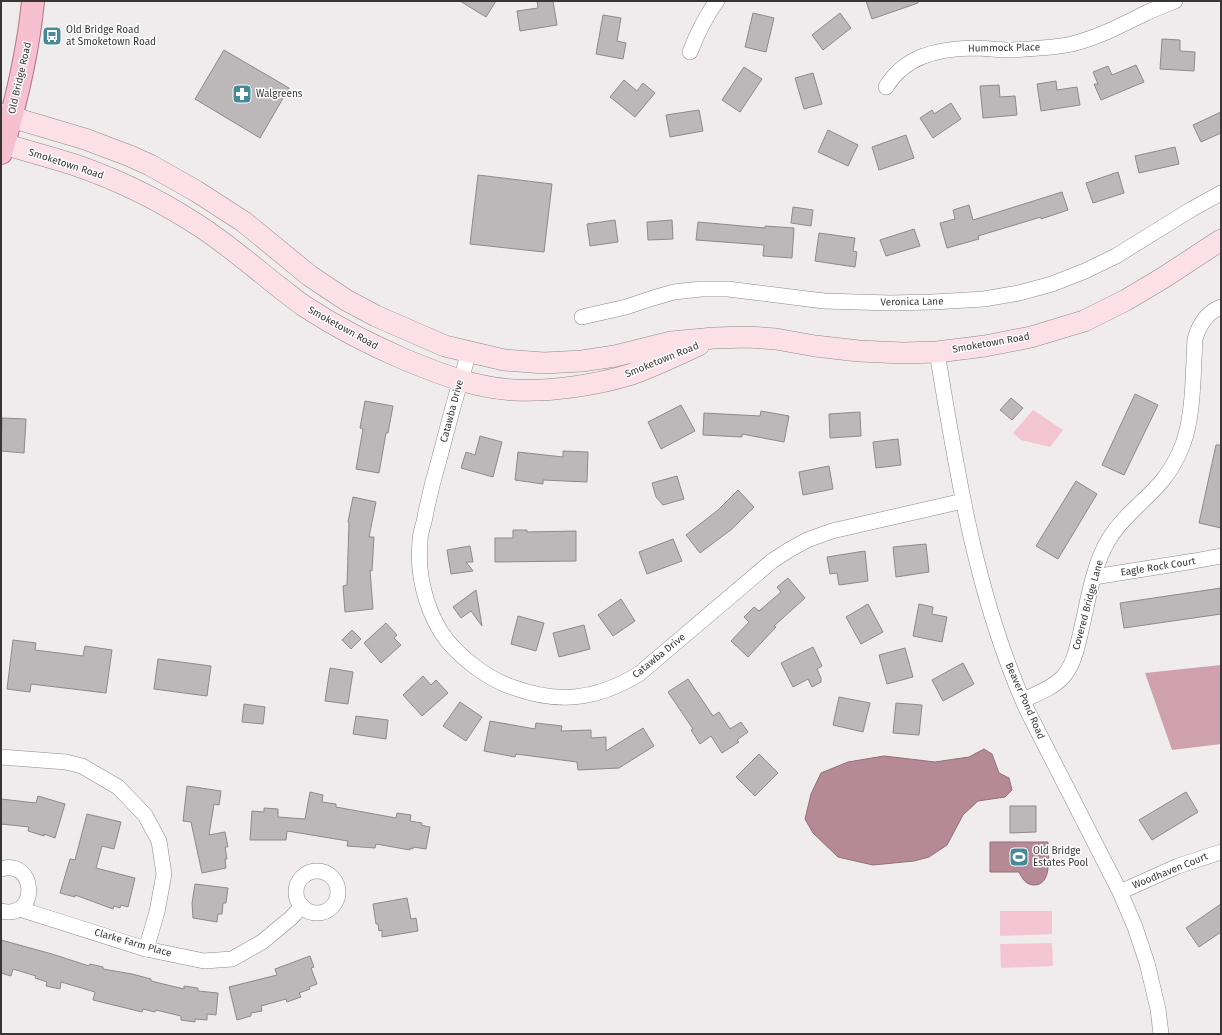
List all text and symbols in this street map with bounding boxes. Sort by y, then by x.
place label: Old Bridge Road at Smoketown Road [66,24,156,48]
bus stop icon: Old Bridge Road at Smoketown Road [41,25,63,47]
street label: Old Bridge Road [6,41,34,115]
street label: Hummock Place [968,41,1040,55]
pharmacy icon: Walgreens [231,83,253,105]
place label: Walgreens [256,88,303,100]
street label: Smoketown Road [27,146,105,182]
street label: Veronica Lane [880,295,944,309]
street label: Smoketown Road [306,304,380,352]
street label: Smoketown Road [951,330,1031,356]
street label: Smoketown Road [623,340,701,380]
street label: Catawba Drive [438,378,466,444]
street label: Eagle Rock Court [1120,555,1197,579]
street label: Covered Bridge Lane [1070,559,1106,651]
street label: Catawba Drive [630,631,688,681]
street label: Beaver Pond Road [1003,661,1047,741]
place label: Old Bridge Estates Pool [1033,845,1088,869]
sports icon: Old Bridge Estates Pool [1008,846,1030,868]
street label: Woodhaven Court [1131,850,1210,892]
street label: Clarke Farm Place [93,926,173,960]

